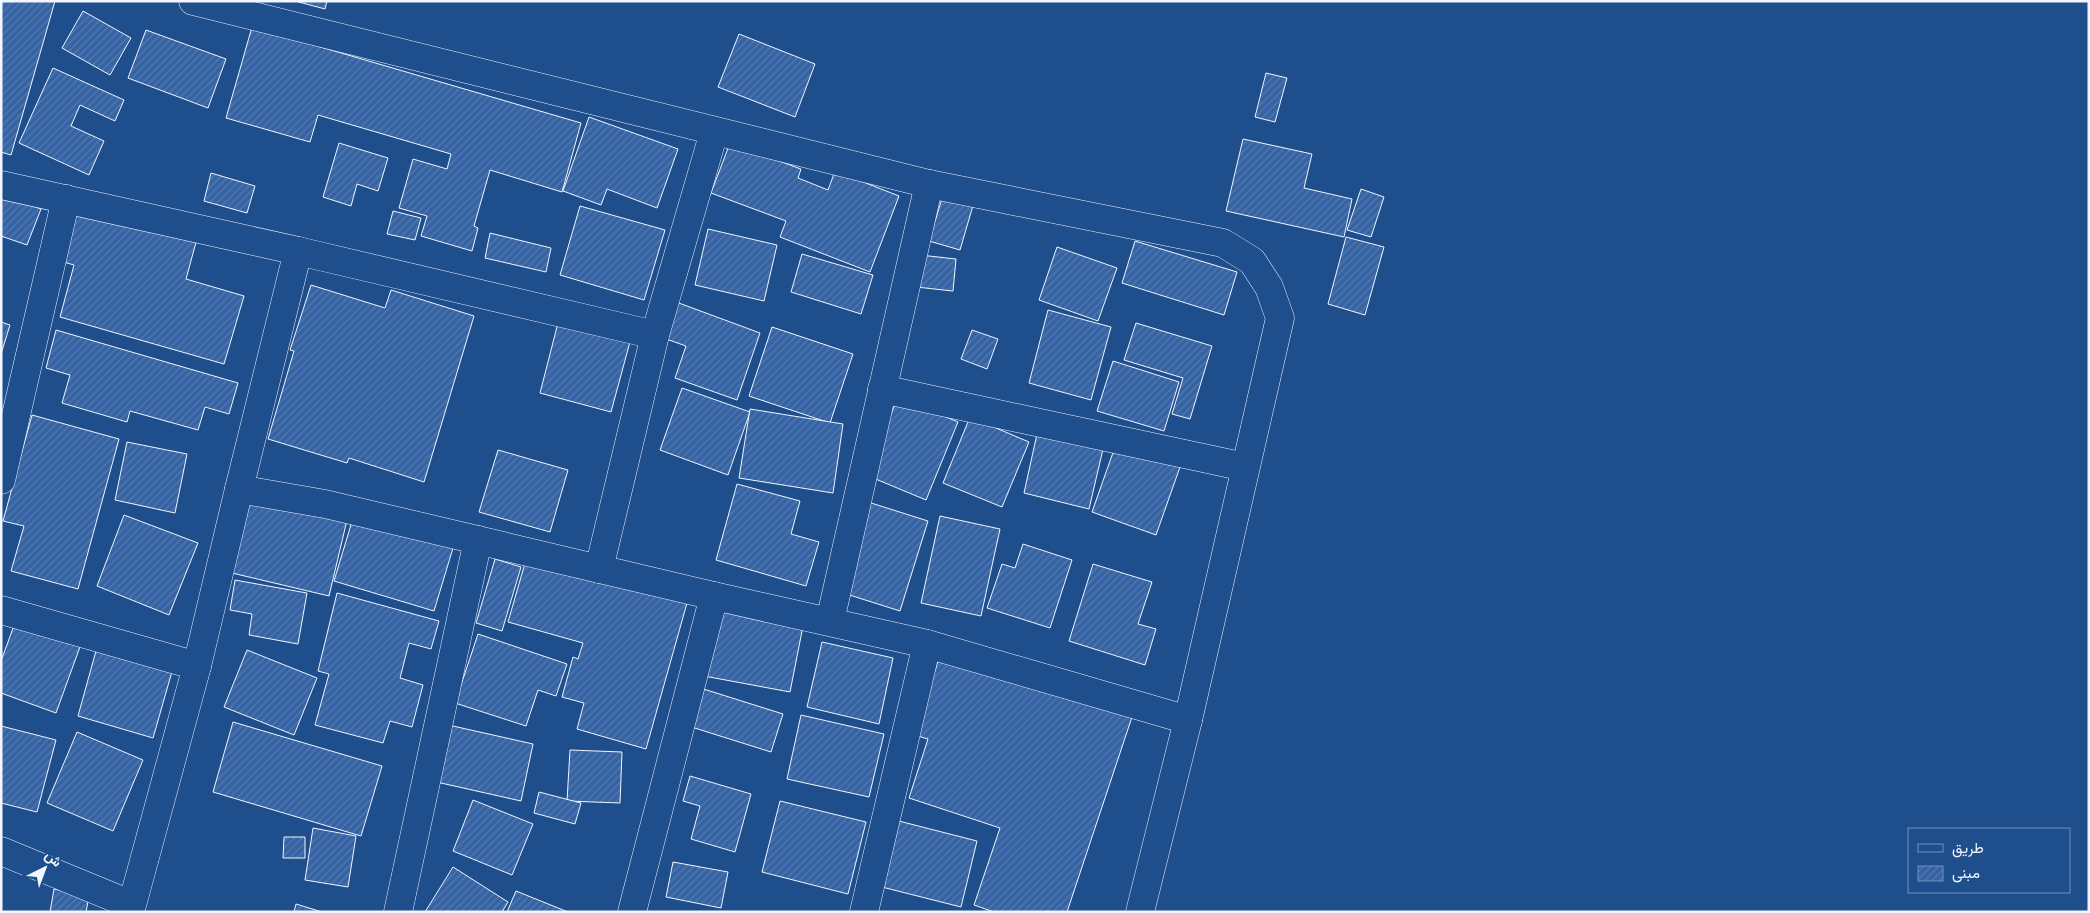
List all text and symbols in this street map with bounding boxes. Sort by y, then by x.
legend [1908,828,2070,893]
text: طريق [1952,837,1984,858]
north arrow [20,843,70,893]
text: ش [41,845,67,871]
text: مبنى [1952,862,1980,883]

